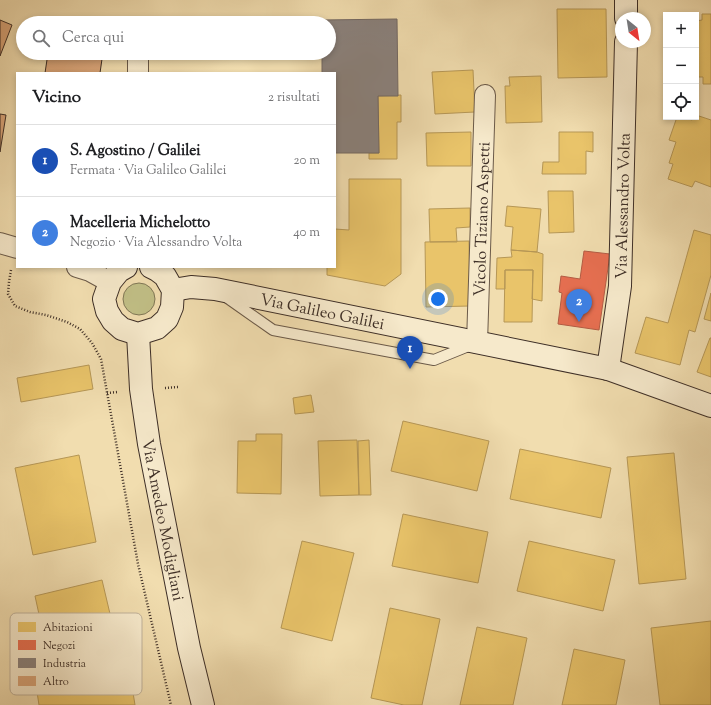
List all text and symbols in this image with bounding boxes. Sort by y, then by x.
north arrow [615,12,651,48]
map controls [663,12,699,120]
button: + [663,12,699,48]
search box [16,16,336,60]
icon: search [30,27,52,49]
text: Cerca qui [62,28,124,49]
button: − [663,48,699,84]
button: locate [663,84,699,120]
text: Vicino [32,86,81,110]
text: 2 risultati [268,89,320,107]
street label: Via Alessandro Volta [611,132,638,279]
text: S. Agostino / Galilei [70,141,201,162]
street label: Vicolo Tiziano Aspetti [470,141,497,297]
text: 1 [43,152,47,170]
text: 20 m [294,152,320,170]
text: Fermata · Via Galileo Galilei [70,162,227,180]
text: Macelleria Michelotto [70,213,210,234]
text: 2 [42,224,48,242]
text: 40 m [293,224,320,242]
text: Negozio · Via Alessandro Volta [70,234,242,252]
street label: Via Galileo Galilei [258,289,387,337]
your location [428,289,448,309]
pin: 2 [566,289,592,322]
pin: 1 [397,336,423,369]
street label: Via Amedeo Modigliani [134,437,189,604]
legend [10,613,142,695]
text: Abitazioni [43,620,93,636]
text: Negozi [43,638,75,654]
text: Industria [43,656,86,672]
text: Altro [43,674,69,690]

